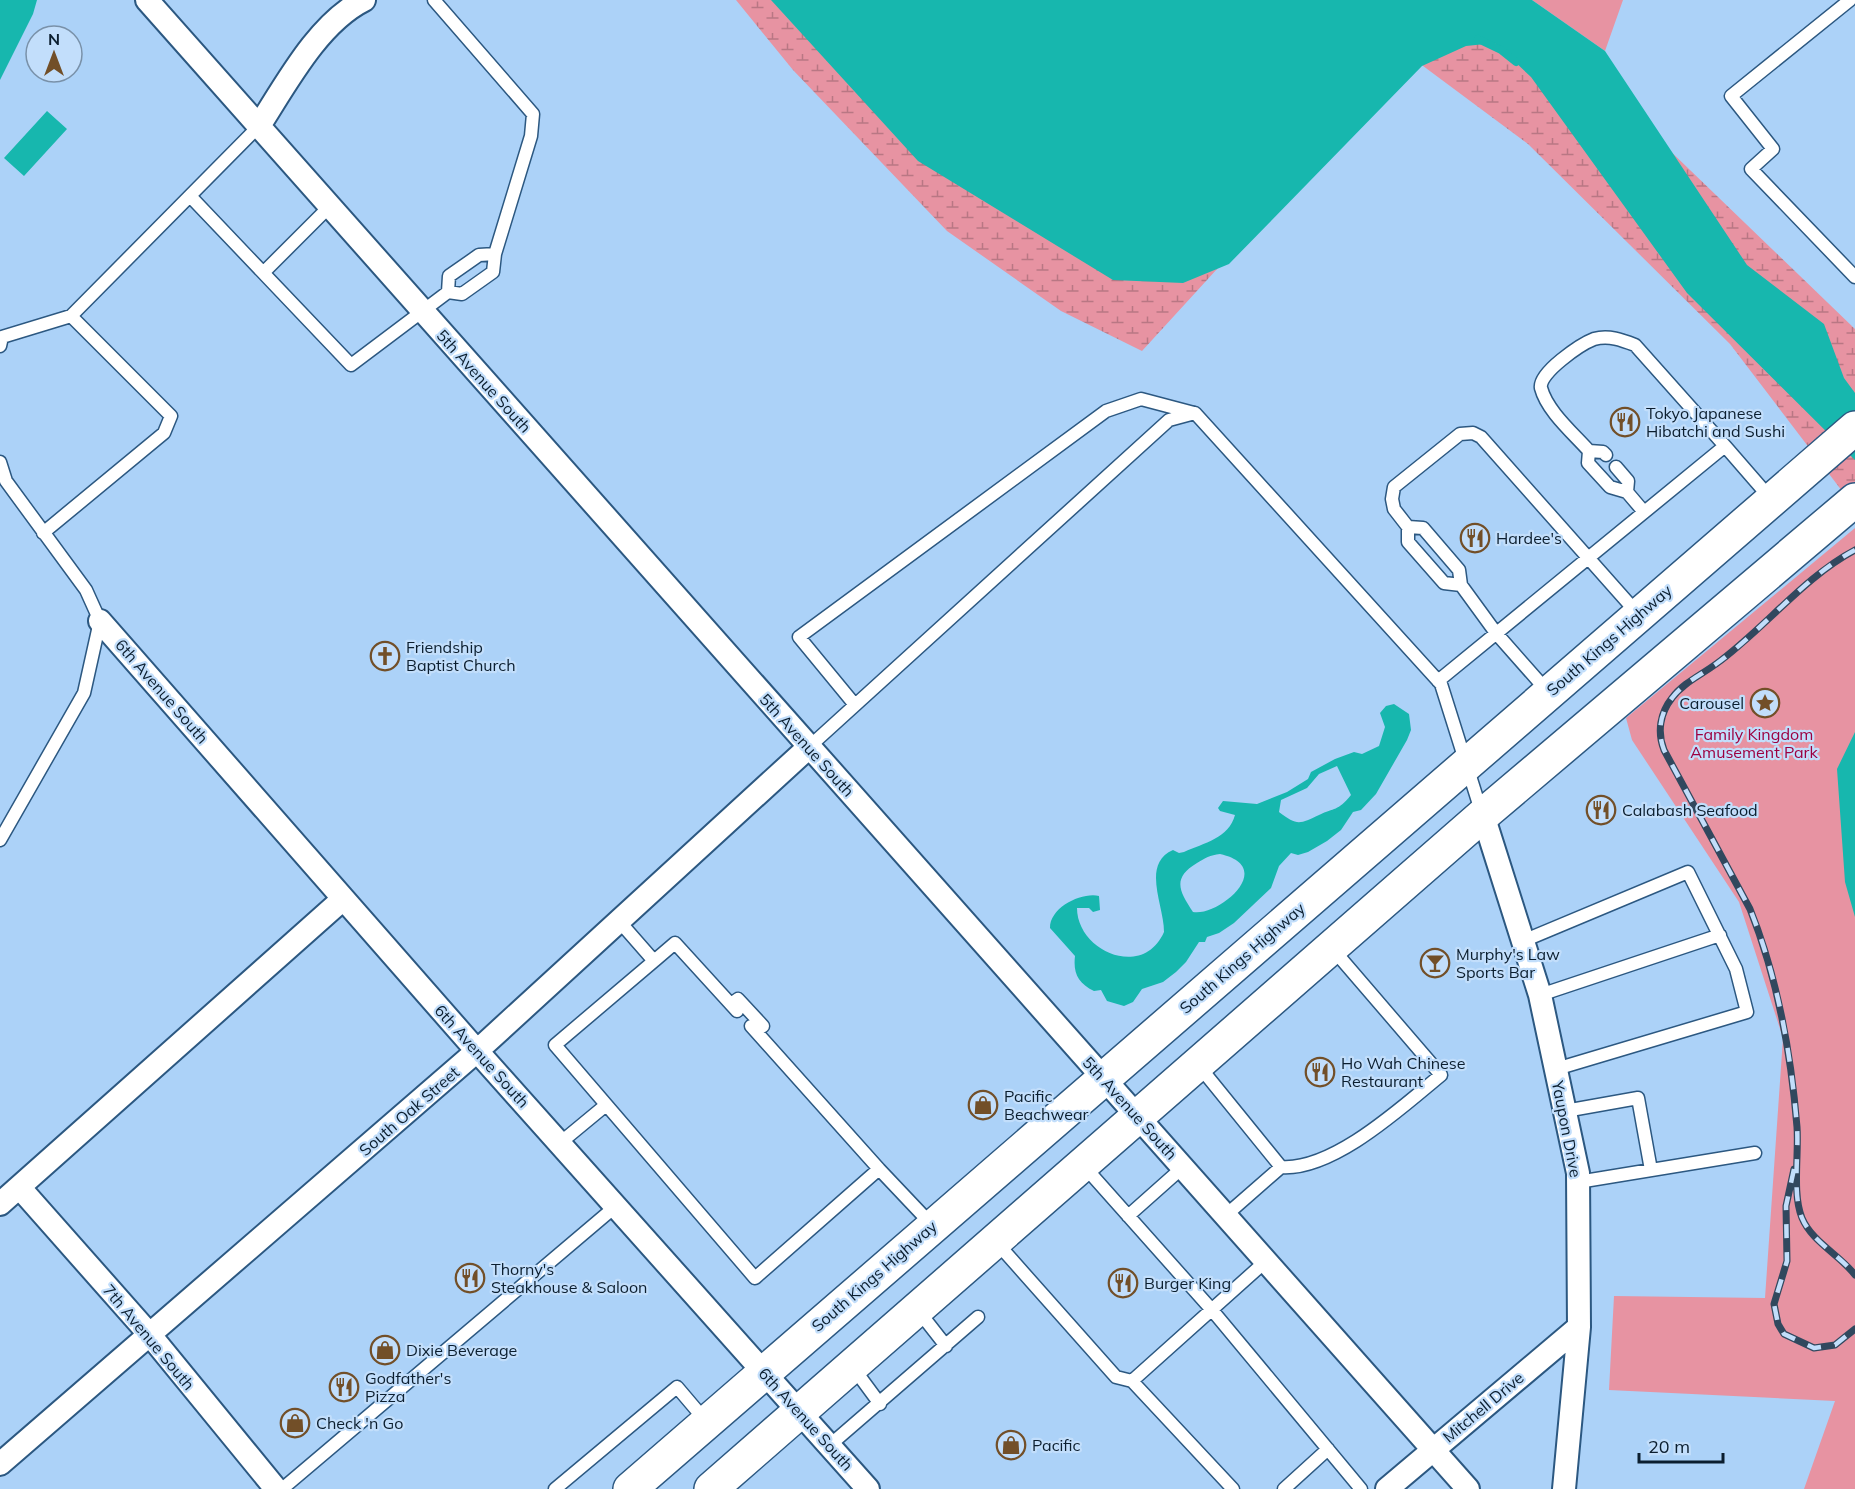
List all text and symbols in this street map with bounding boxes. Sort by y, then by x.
north arrow [24,24,84,84]
text: N [48,29,60,49]
street label: 5th Avenue South [432,325,536,437]
place label: Tokyo Japanese Hibatchi and Sushi [1646,403,1785,441]
restaurant icon: Tokyo Japanese Hibatchi and Sushi [1609,406,1641,438]
restaurant icon: Hardee's [1459,522,1491,554]
place label: Hardee's [1496,528,1562,548]
street label: South Kings Highway [1542,580,1676,700]
street label: 6th Avenue South [111,635,213,747]
place label: Friendship Baptist Church [406,637,516,675]
church icon: Friendship Baptist Church [369,640,401,672]
place icon: Carousel [1749,687,1781,719]
street label: 5th Avenue South [755,689,859,801]
place label: Carousel [1679,693,1744,713]
park label: Family Kingdom Amusement Park [1690,724,1818,762]
restaurant icon: Calabash Seafood [1585,794,1617,826]
place label: Calabash Seafood [1622,800,1758,820]
street label: South Kings Highway [1175,898,1309,1018]
place label: Murphy's Law Sports Bar [1456,944,1560,982]
bar icon: Murphy's Law Sports Bar [1419,947,1451,979]
street label: 6th Avenue South [430,1000,534,1112]
street label: 5th Avenue South [1078,1052,1182,1164]
place label: Ho Wah Chinese Restaurant [1341,1053,1465,1091]
restaurant icon: Ho Wah Chinese Restaurant [1304,1056,1336,1088]
street label: South Oak Street [355,1062,463,1160]
street label: Yaupon Drive [1548,1078,1586,1179]
place label: Pacific Beachwear [1004,1086,1088,1124]
shop icon: Pacific Beachwear [967,1089,999,1121]
street label: South Kings Highway [807,1216,941,1336]
place label: Thorny's Steakhouse & Saloon [491,1259,648,1297]
restaurant icon: Thorny's Steakhouse & Saloon [454,1262,486,1294]
restaurant icon: Burger King [1107,1267,1139,1299]
place label: Burger King [1144,1273,1231,1293]
street label: 7th Avenue South [99,1280,199,1394]
shop icon: Dixie Beverage [369,1334,401,1366]
place label: Dixie Beverage [406,1340,517,1360]
street label: 6th Avenue South [754,1363,858,1475]
street label: Mitchell Drive [1438,1367,1528,1447]
place label: Godfather's Pizza [365,1368,451,1406]
restaurant icon: Godfather's Pizza [328,1371,360,1403]
shop icon: Check 'n Go [279,1407,311,1439]
place label: Check 'n Go [316,1413,403,1433]
scale bar [1639,1426,1723,1464]
shop icon: Pacific [995,1429,1027,1461]
place label: Pacific [1032,1435,1081,1455]
text: 20 m [1648,1435,1690,1458]

